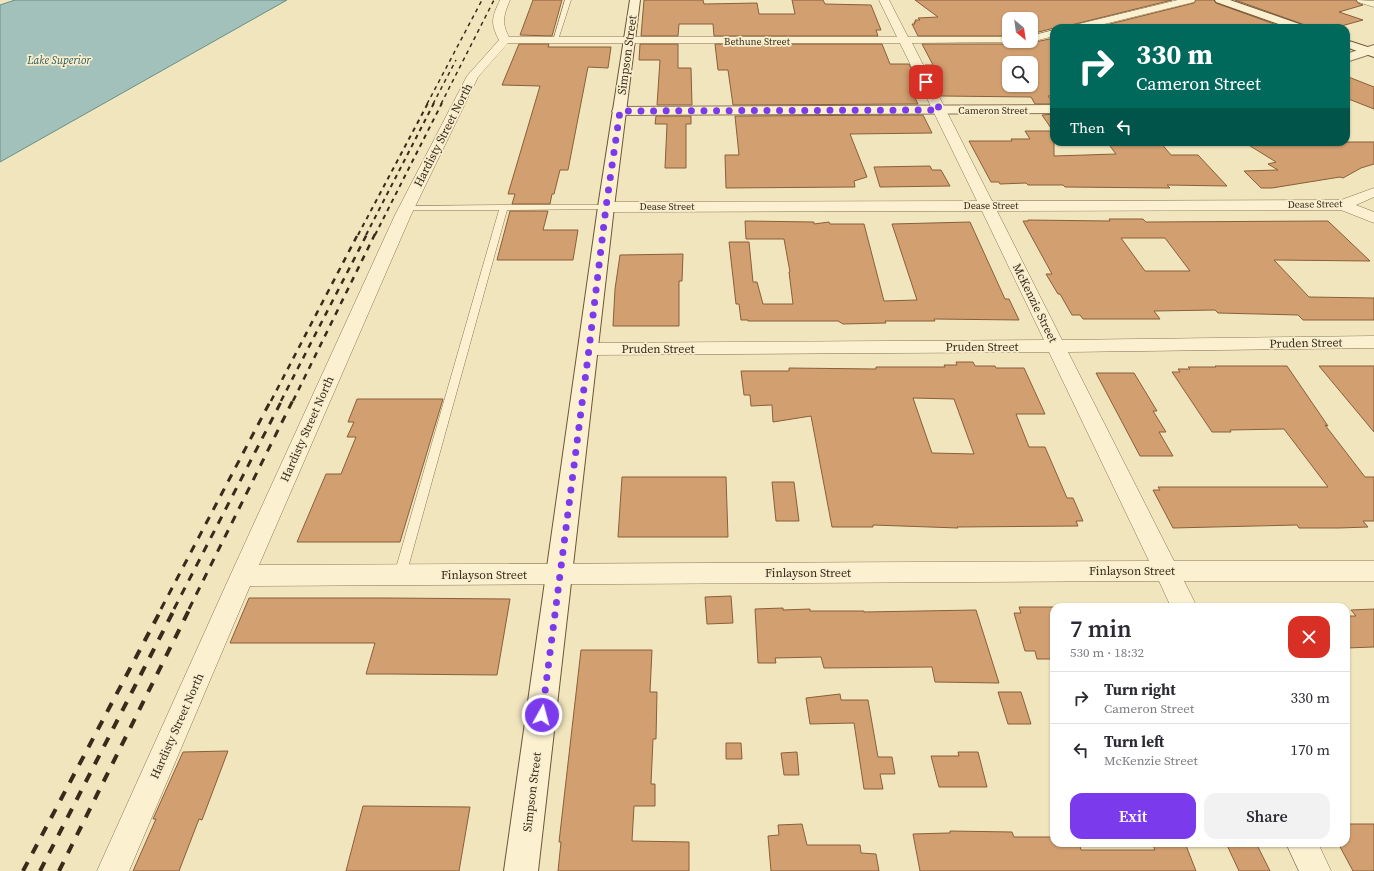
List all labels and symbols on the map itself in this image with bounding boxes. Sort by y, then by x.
north arrow [1002,12,1038,48]
street label: Simpson Street [613,14,641,96]
street label: Bethune Street [724,35,791,48]
water label: Lake Superior [26,53,91,68]
pin [909,65,943,99]
street label: Hardisty Street North [410,81,476,189]
street label: Cameron Street [958,104,1028,117]
street label: Dease Street [1287,197,1343,211]
street label: Dease Street [964,199,1019,212]
street label: Dease Street [640,200,695,213]
street label: McKenzie Street [1009,261,1061,345]
street label: Pruden Street [1269,334,1343,352]
street label: Pruden Street [946,339,1019,355]
street label: Pruden Street [622,341,695,357]
street label: Hardisty Street North [276,374,338,484]
street label: Finlayson Street [1089,563,1175,579]
street label: Finlayson Street [765,565,851,581]
street label: Finlayson Street [441,567,527,583]
street label: Hardisty Street North [146,671,208,781]
position arrow [521,694,563,736]
street label: Simpson Street [519,751,545,833]

